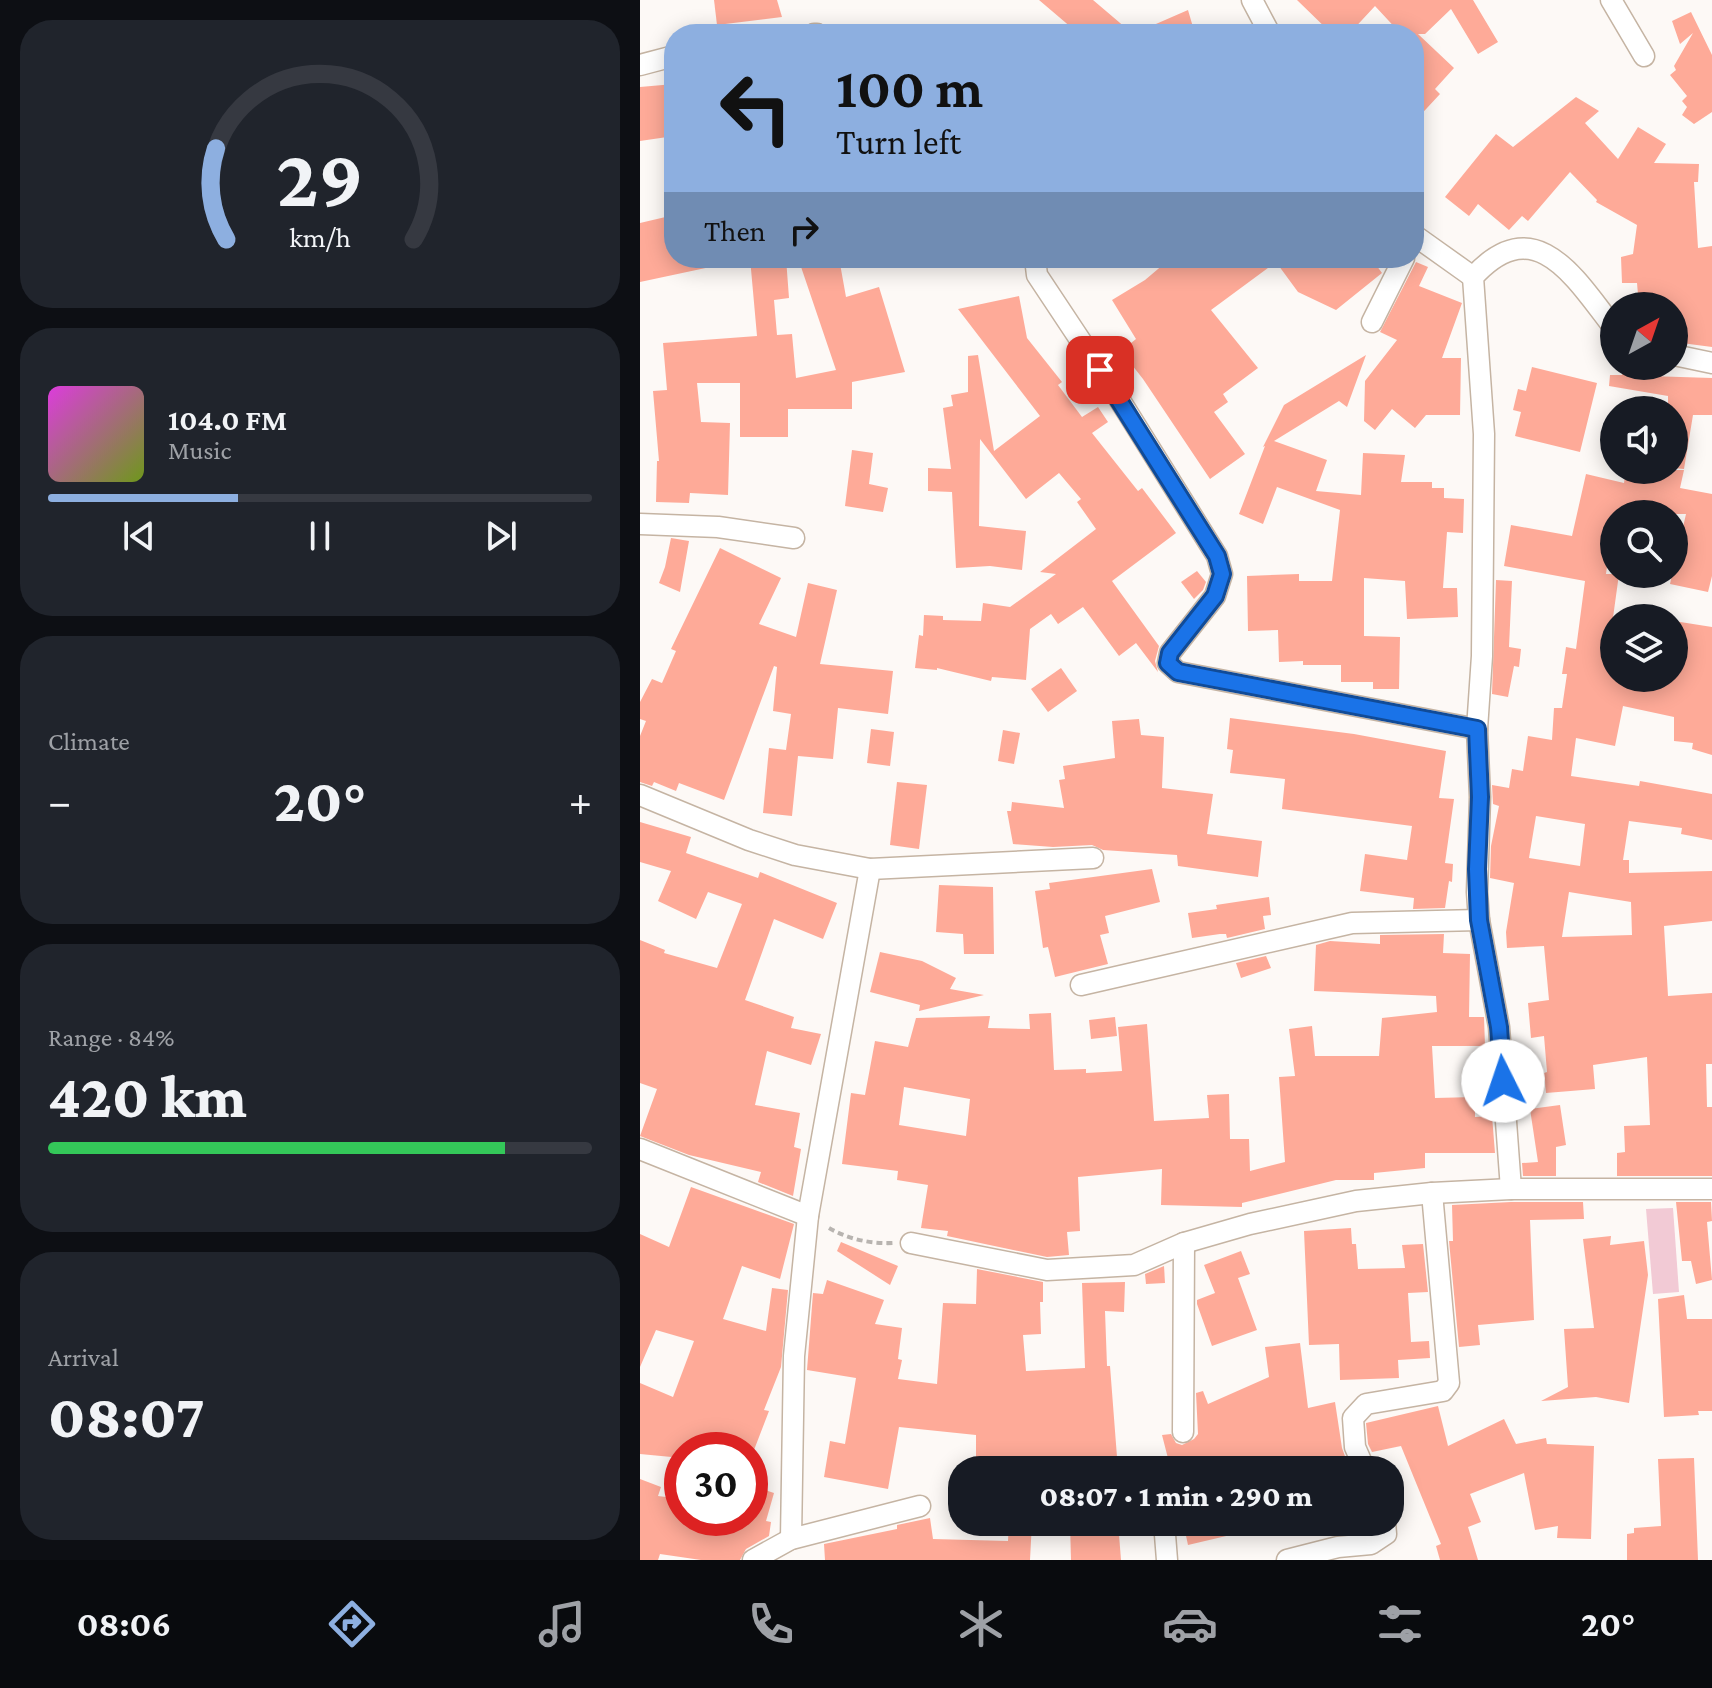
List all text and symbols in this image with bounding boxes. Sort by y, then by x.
icon: left [704,56,808,160]
text: 100 m [836,57,983,119]
text: Turn left [836,122,961,162]
text: 29 [276,131,364,224]
icon: right [782,208,826,252]
text: Then [704,214,766,247]
text: km/h [289,221,351,253]
north arrow [1600,292,1688,380]
map controls [1600,292,1688,692]
pin [1066,336,1134,404]
icon: arrive [1078,348,1122,392]
button: sound [1600,396,1688,484]
text: 104.0 FM [168,403,287,436]
text: Music [168,436,231,465]
button: search [1600,500,1688,588]
icon: previous [117,514,161,558]
icon: pause [298,514,342,558]
icon: next [479,514,523,558]
button: layers [1600,604,1688,692]
text: Climate [48,727,130,756]
text: 20° [273,767,367,834]
text: − [48,777,71,825]
text: + [569,777,592,825]
text: Range · 84% [48,1023,175,1052]
position arrow [1461,1039,1545,1123]
text: 420 km [48,1063,247,1130]
text: Arrival [48,1343,119,1372]
text: 08:07 [48,1383,205,1450]
speed limit sign: 30 [664,1432,768,1536]
text: 08:07 · 1 min · 290 m [1040,1479,1312,1512]
icon: directions [324,1596,380,1652]
icon: music [534,1596,590,1652]
icon: phone [743,1596,799,1652]
icon: climate [953,1596,1009,1652]
icon: car [1162,1596,1218,1652]
icon: filters [1372,1596,1428,1652]
text: 08:06 [77,1604,171,1644]
text: 20° [1581,1604,1635,1644]

